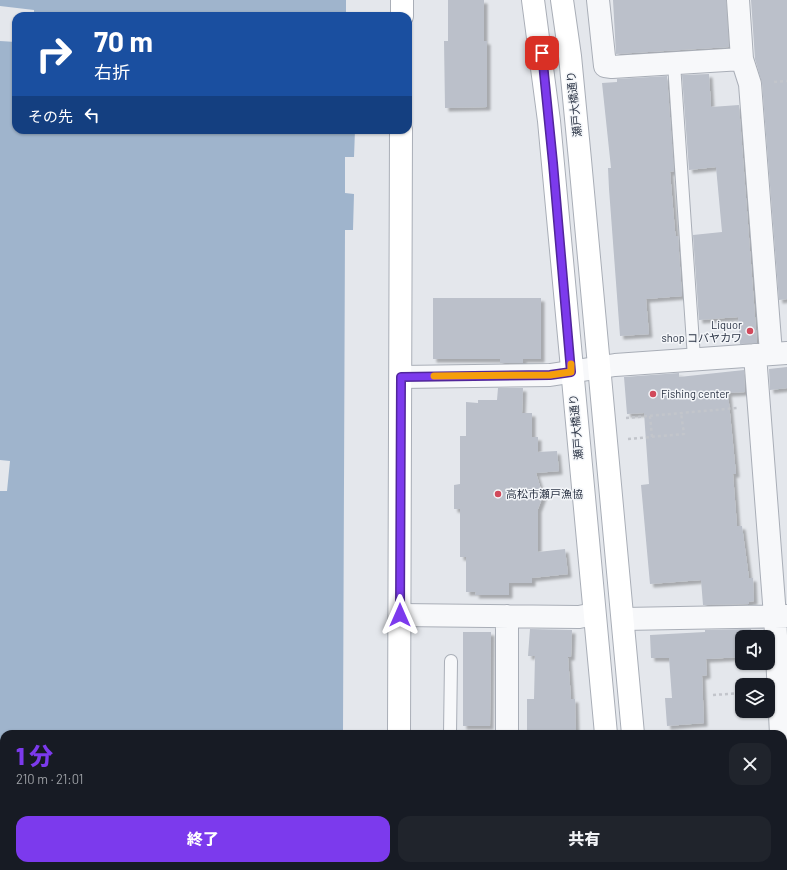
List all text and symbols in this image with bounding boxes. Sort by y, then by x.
text: 70 m [94,24,153,58]
icon: right [28,28,80,80]
pin [525,36,559,70]
icon: arrive [531,42,553,64]
text: 右折 [94,61,130,83]
street label: 瀬戸大橋通り [564,71,583,138]
icon: left [81,104,103,126]
text: その先 [28,107,73,125]
place label: Liquor shop コバヤカワ [662,318,742,344]
marker: Liquor shop コバヤカワ [745,326,755,336]
place label: Fishing center [661,387,729,400]
marker: Fishing center [648,389,658,399]
street label: 瀬戸大橋通り [566,394,585,460]
place label: 高松市瀬戸漁協 [506,487,583,500]
marker: 高松市瀬戸漁協 [493,489,503,499]
position arrow [379,594,421,636]
map controls [735,630,775,718]
button: sound [735,630,775,670]
button: layers [735,678,775,718]
text: 1 分 [16,741,53,770]
button: close [729,743,771,785]
text: 210 m · 21:01 [16,771,83,787]
button: 終了 [16,816,390,862]
button: 共有 [398,816,771,862]

